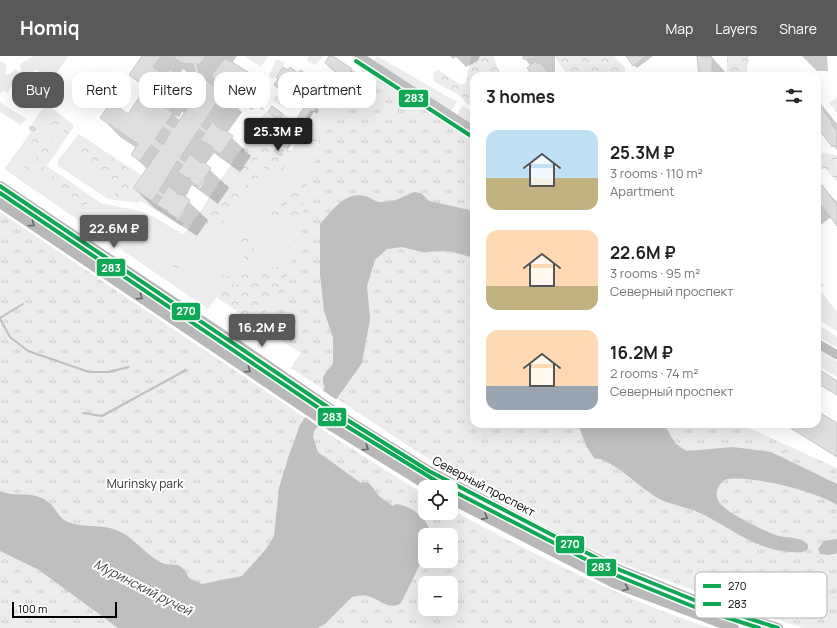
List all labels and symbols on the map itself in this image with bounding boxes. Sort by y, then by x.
line badge: 283 [398,89,429,108]
text: 283 [404,90,424,105]
pin: 25.3M ₽ [241,118,315,152]
pin: 22.6M ₽ [77,215,151,249]
one-way arrow [28,219,35,226]
line badge: 283 [96,258,126,277]
text: 283 [101,260,121,275]
one-way arrow [136,292,143,300]
line badge: 270 [171,302,201,321]
text: 270 [176,303,196,318]
pin: 16.2M ₽ [225,314,299,348]
one-way arrow [244,365,251,373]
line badge: 283 [317,407,347,427]
text: 283 [322,409,342,424]
one-way arrow [362,443,369,450]
street label: Северный проспект [430,452,538,520]
park label: Murinsky park [107,475,184,492]
one-way arrow [481,512,488,520]
line badge: 270 [555,535,585,554]
text: 270 [560,536,580,551]
water label: Муринский ручей [91,554,197,620]
line badge: 283 [586,558,617,577]
text: 283 [591,559,611,574]
legend [695,572,827,618]
text: 270 [728,578,747,593]
one-way arrow [623,583,630,591]
text: 283 [728,596,747,611]
scale bar [12,600,117,619]

